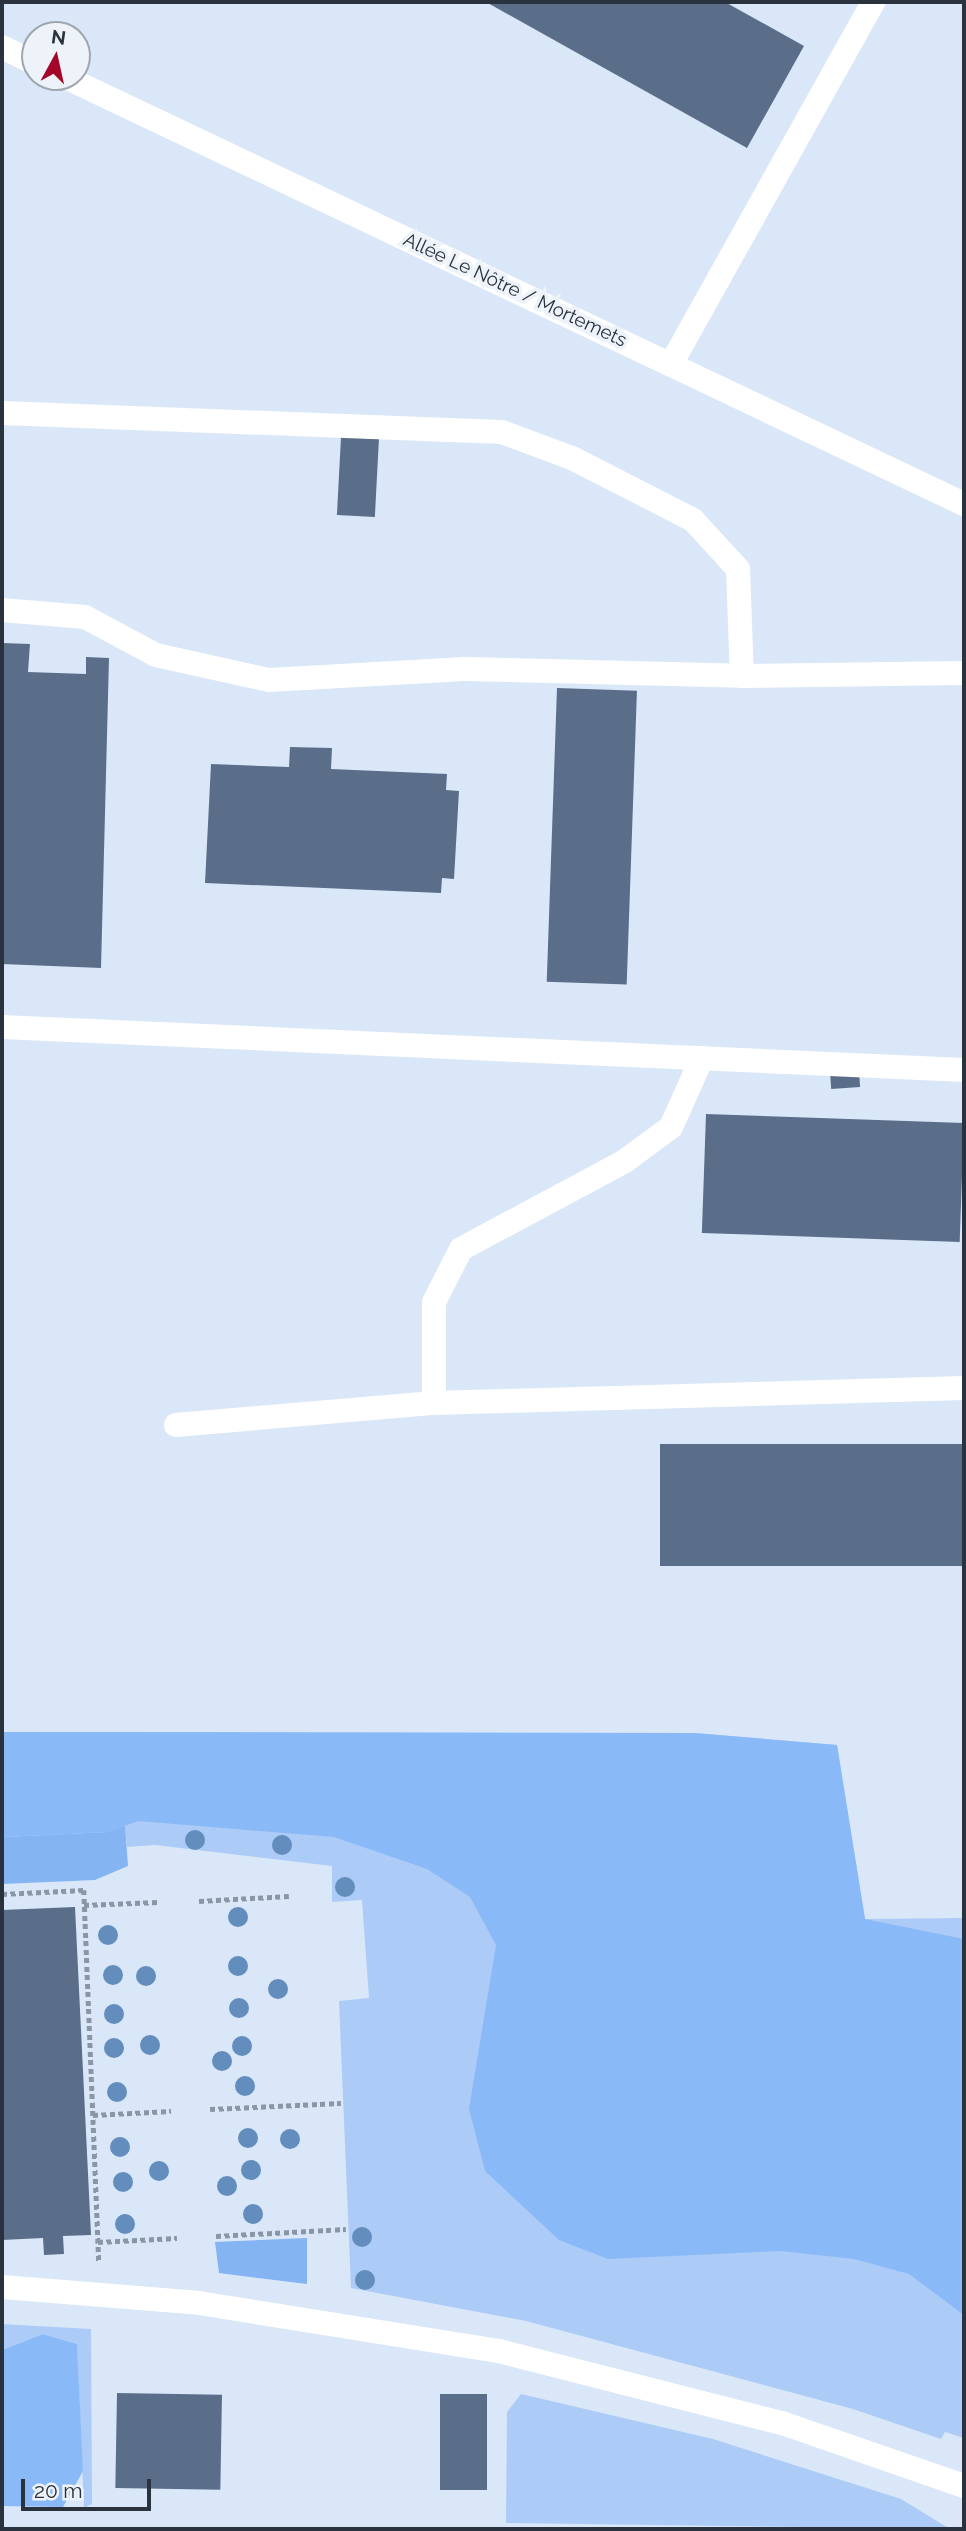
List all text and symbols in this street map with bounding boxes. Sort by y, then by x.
north arrow [21,21,91,91]
text: N [50,25,67,49]
street label: Allée Le Nôtre / Mortemets [400,228,630,352]
scale bar [24,2464,154,2508]
text: 20 m [34,2478,82,2503]

